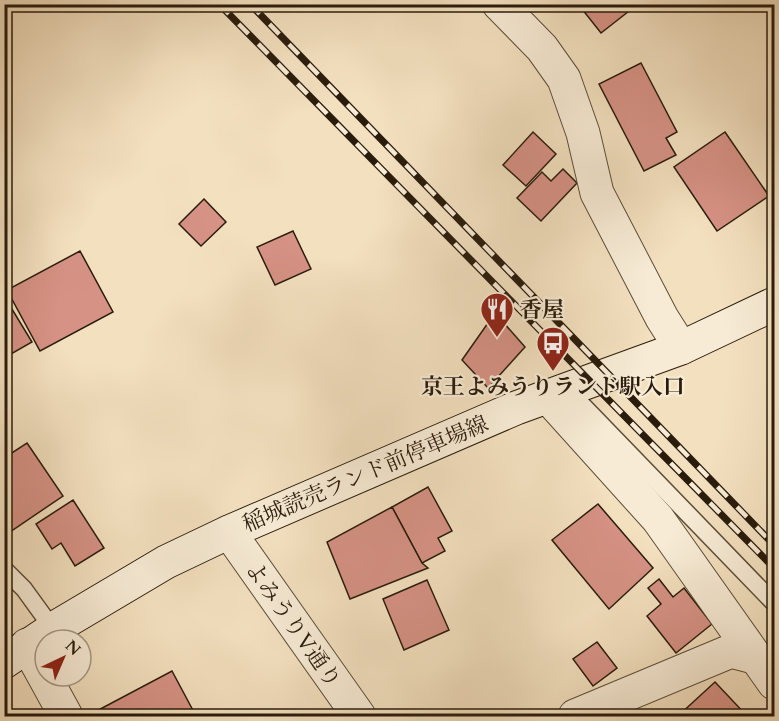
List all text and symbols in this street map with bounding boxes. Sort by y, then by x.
restaurant icon: 香屋 [479,291,515,338]
place label: 香屋 [520,295,564,325]
bus stop icon: 京王よみうりランド駅入口 [535,325,571,372]
place label: 京王よみうりランド駅入口 [421,372,685,402]
street label: 稲城読売ランド前停車場線 [238,409,493,539]
street label: よみうりV通り [238,555,348,694]
north arrow [33,628,93,688]
text: N [60,635,85,661]

